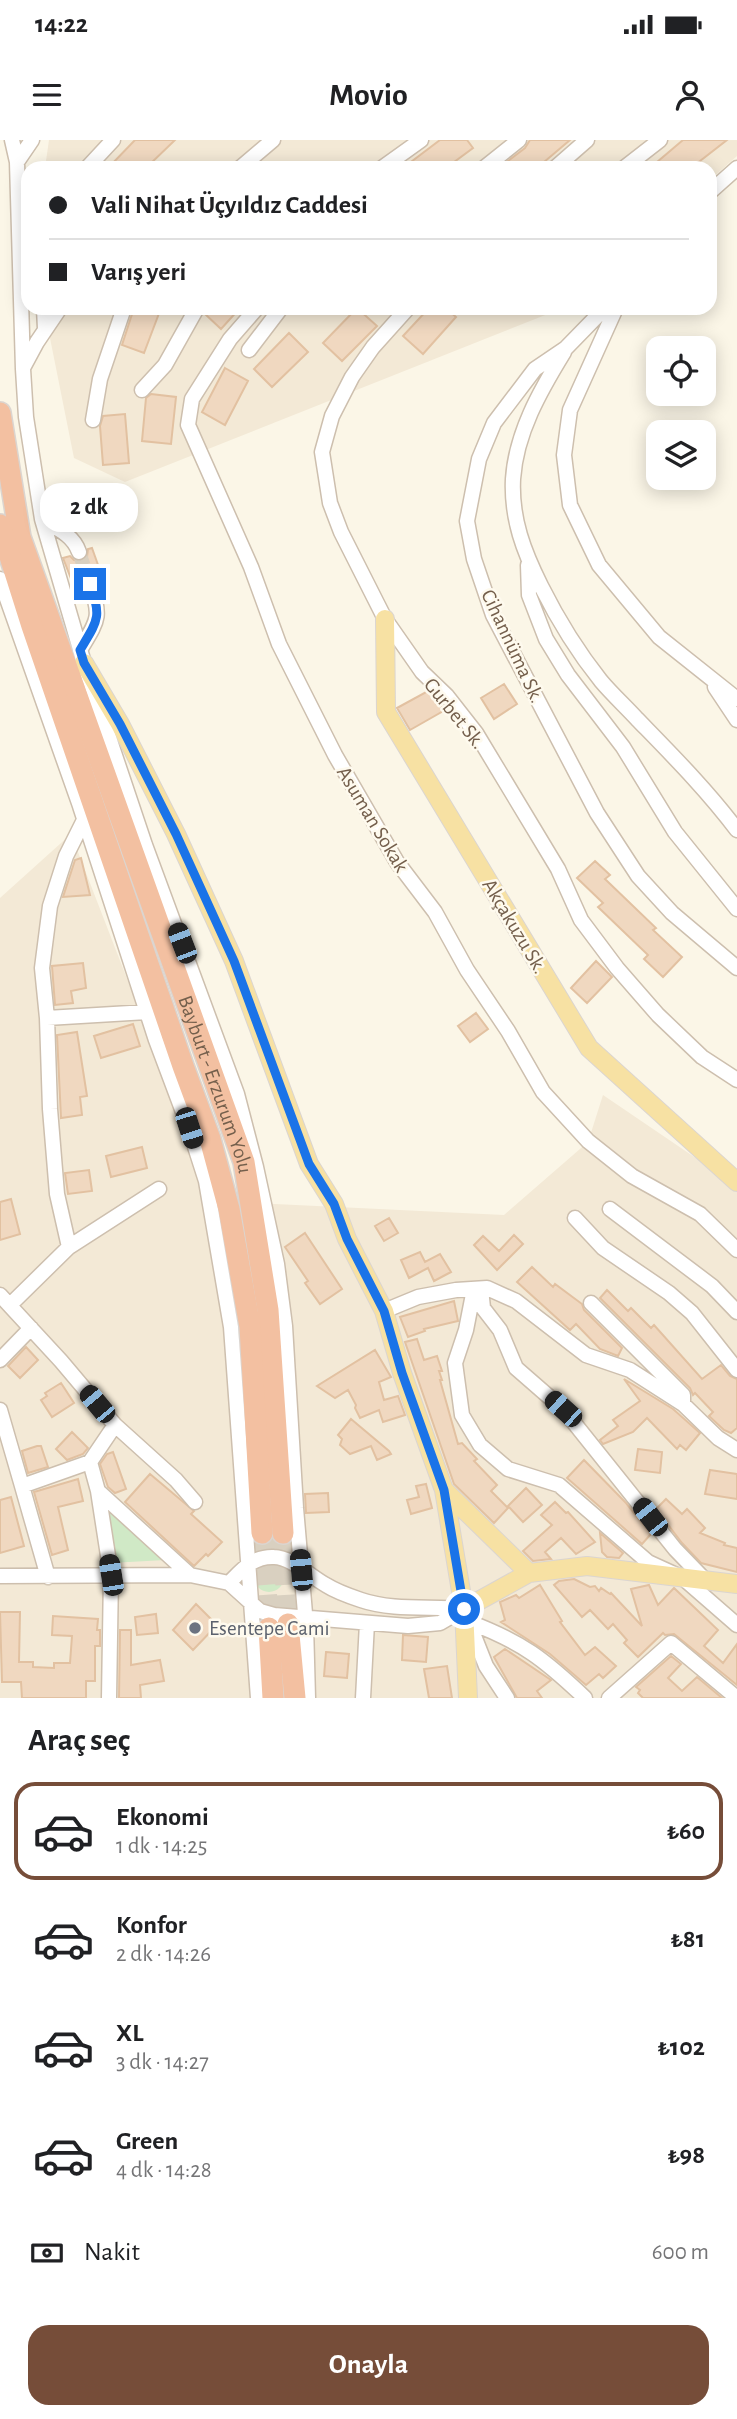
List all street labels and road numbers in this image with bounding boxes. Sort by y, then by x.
street label: Cihannüma Sk. [477,586,548,706]
street label: Gurbet Sk. [420,674,489,753]
street label: Asuman Sokak [333,763,412,876]
street label: Akçakuzu Sk. [478,875,551,977]
street label: Bayburt - Erzurum Yolu [174,993,256,1175]

